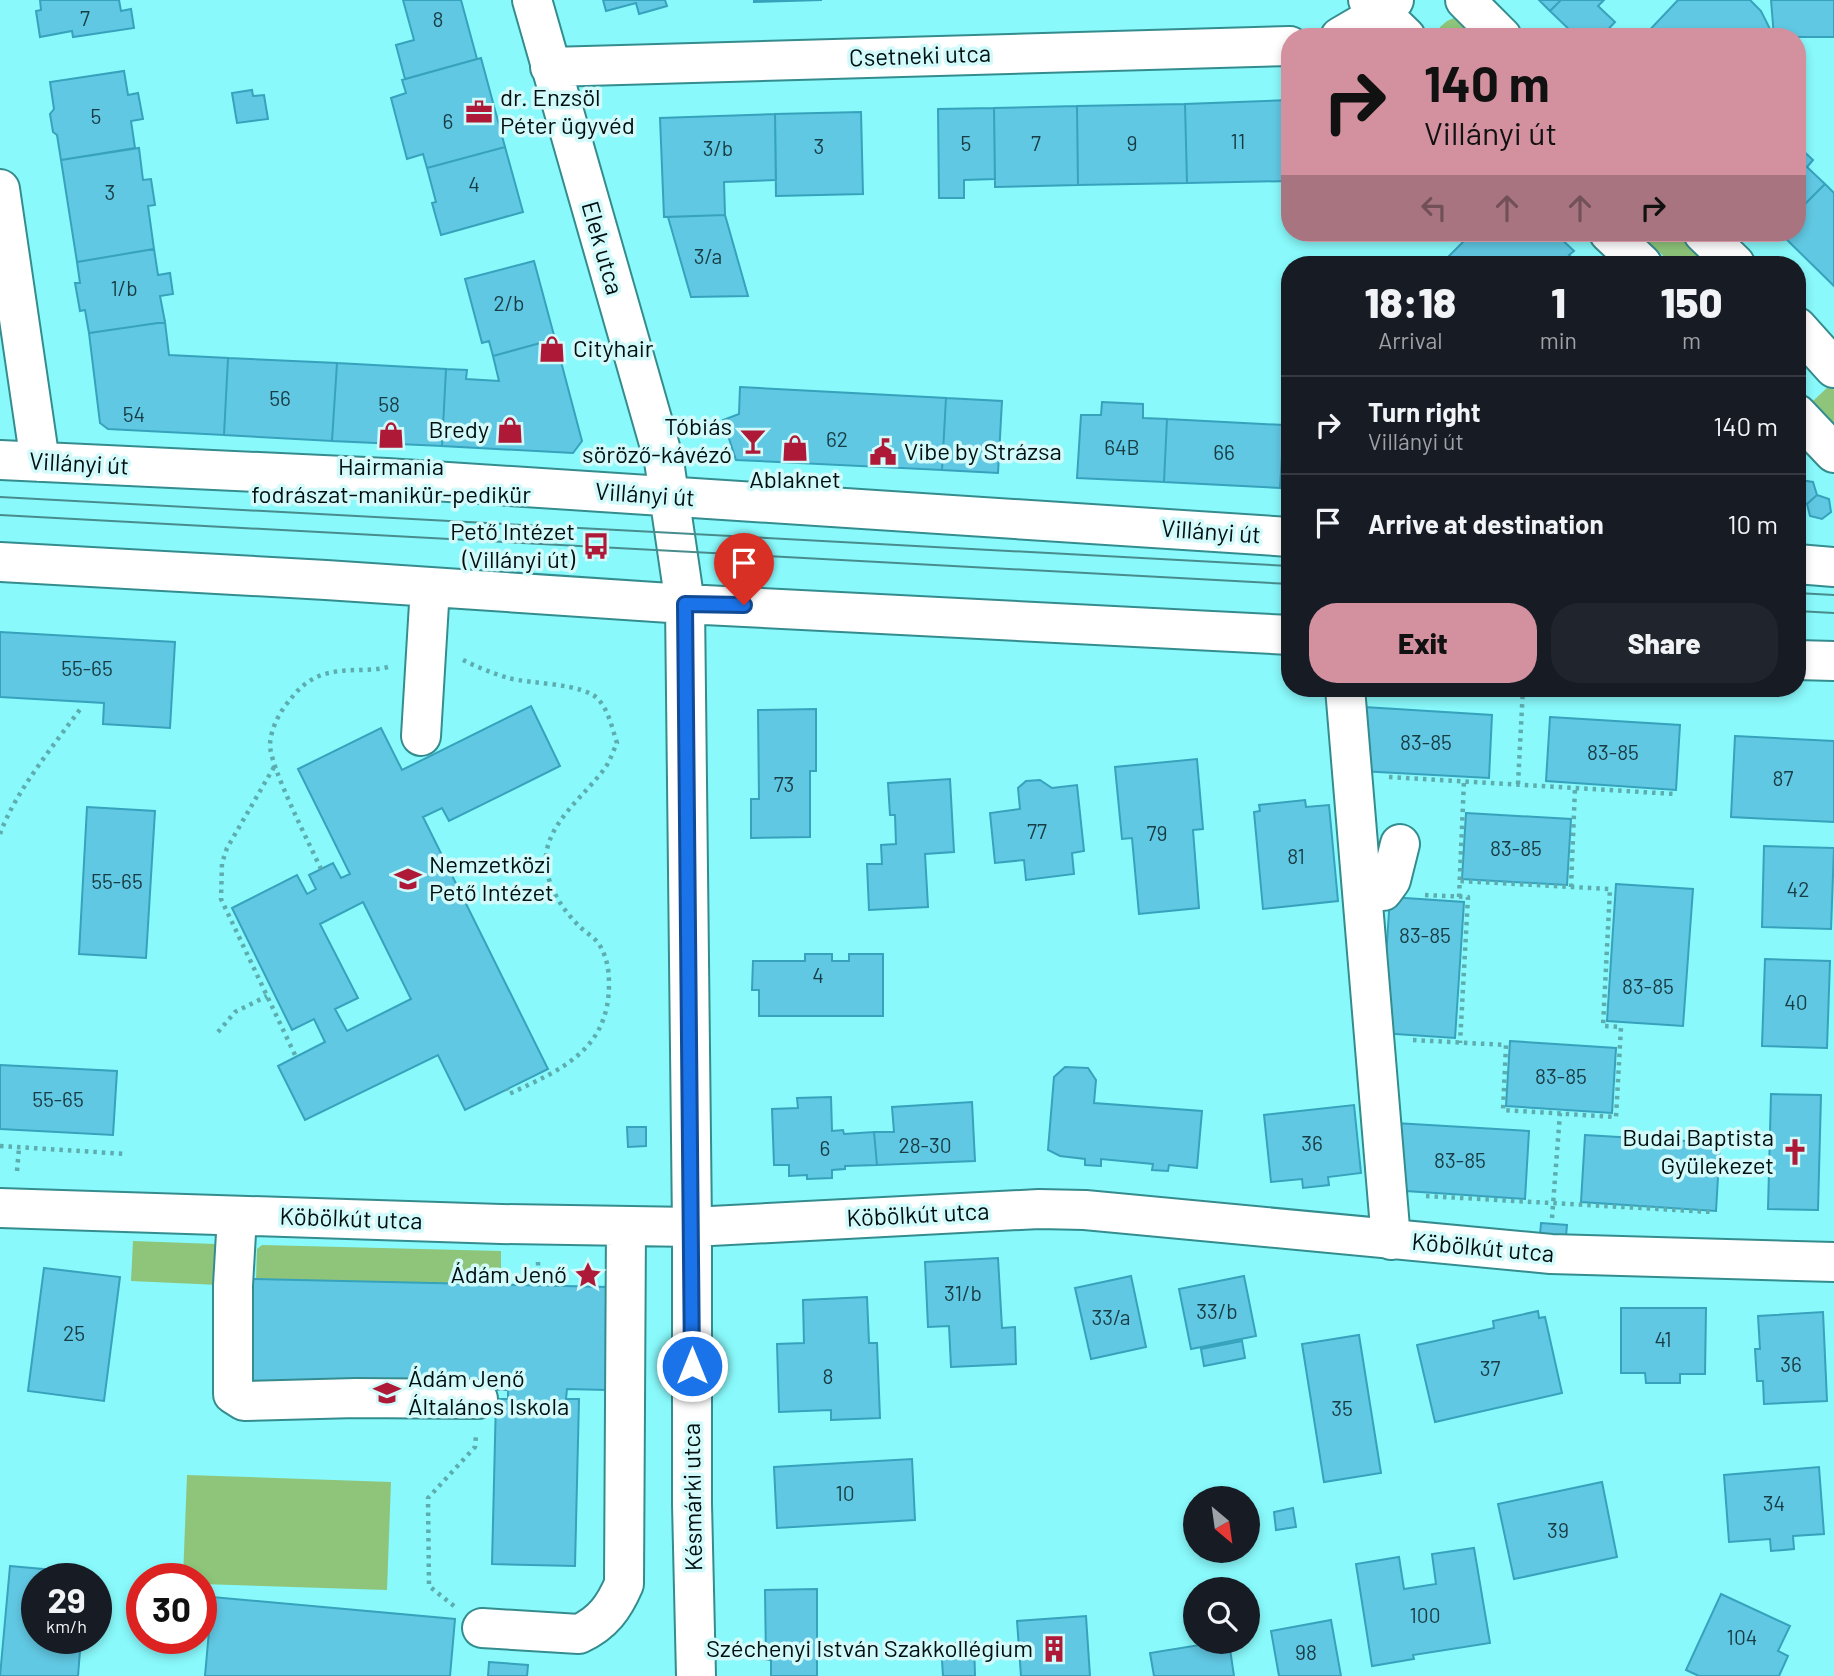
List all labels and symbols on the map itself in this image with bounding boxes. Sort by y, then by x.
house number: 7 [80,5,90,30]
house number: 8 [433,6,443,31]
street label: Csetneki utca [849,38,991,71]
place label: dr. Enzsöl Péter ügyvéd [500,82,635,139]
office icon: dr. Enzsöl Péter ügyvéd [464,97,494,127]
house number: 5 [91,103,101,128]
house number: 6 [443,108,453,133]
house number: 11 [1231,128,1245,153]
house number: 5 [961,130,971,155]
house number: 7 [1031,130,1041,155]
house number: 9 [1127,130,1137,155]
house number: 3 [814,133,824,158]
house number: 3/b [703,135,733,160]
house number: 4 [468,171,480,196]
house number: 3 [105,179,115,204]
street label: Elek utca [576,198,631,298]
house number: 3/a [694,243,722,268]
house number: 1/b [110,275,138,300]
house number: 2/b [493,290,525,315]
place label: Cityhair [573,333,654,362]
shop icon: Cityhair [537,334,567,364]
house number: 56 [269,385,291,410]
house number: 58 [378,391,400,416]
house number: 54 [123,401,145,426]
place label: Tóbiás söröző-kávézó [582,411,732,468]
place label: Bredy [428,414,489,443]
shop icon: Bredy [495,415,525,445]
shop icon: Hairmania fodrászat-manikür-pedikür [376,420,406,450]
bar icon: Tóbiás söröző-kávézó [738,426,768,456]
house number: 62 [826,426,848,451]
shop icon: Ablaknet [780,433,810,463]
house number: 64B [1104,434,1140,459]
place label: Vibe by Strázsa [904,436,1062,465]
public building icon: Vibe by Strázsa [868,437,898,467]
house number: 66 [1213,439,1235,464]
street label: Villányi út [28,445,130,480]
place label: Hairmania fodrászat-manikür-pedikür [251,451,531,508]
place label: Ablaknet [749,464,841,493]
street label: Villányi út [594,476,696,511]
street label: Villányi út [1160,513,1262,548]
place label: Pető Intézet (Villányi út) [450,516,576,573]
bus stop icon: Pető Intézet (Villányi út) [581,531,611,561]
pin [714,533,774,605]
house number: 55-65 [61,655,113,680]
house number: 83-85 [1400,729,1452,754]
house number: 83-85 [1587,739,1639,764]
house number: 87 [1773,765,1794,790]
house number: 73 [774,771,794,796]
house number: 77 [1027,818,1047,843]
house number: 79 [1147,820,1167,845]
house number: 83-85 [1490,835,1542,860]
house number: 81 [1287,843,1305,868]
place label: Nemzetközi Pető Intézet [429,849,554,906]
school or university icon: Nemzetközi Pető Intézet [393,864,423,894]
house number: 55-65 [91,868,143,893]
house number: 42 [1787,876,1809,901]
house number: 83-85 [1399,922,1451,947]
house number: 4 [812,962,824,987]
house number: 83-85 [1622,973,1674,998]
house number: 40 [1784,989,1808,1014]
house number: 83-85 [1535,1063,1587,1088]
house number: 55-65 [32,1086,84,1111]
place label: Budai Baptista Gyülekezet [1622,1122,1774,1179]
house number: 36 [1301,1130,1323,1155]
house number: 28-30 [898,1132,952,1157]
house number: 6 [820,1135,830,1160]
church icon: Budai Baptista Gyülekezet [1780,1137,1810,1167]
house number: 83-85 [1434,1147,1486,1172]
street label: Köbölkút utca [846,1195,990,1232]
street label: Köbölkút utca [279,1201,423,1234]
street label: Köbölkút utca [1411,1226,1556,1267]
place label: Ádám Jenő [450,1259,567,1288]
place icon: Ádám Jenő [573,1260,603,1290]
house number: 31/b [944,1280,982,1305]
house number: 33/b [1196,1298,1238,1323]
house number: 33/a [1091,1304,1131,1329]
house number: 25 [63,1320,85,1345]
house number: 41 [1655,1326,1672,1351]
position arrow [655,1329,729,1403]
house number: 36 [1780,1351,1802,1376]
house number: 37 [1480,1355,1500,1380]
place label: Ádám Jenő Általános Iskola [408,1363,569,1420]
house number: 8 [823,1363,833,1388]
school or university icon: Ádám Jenő Általános Iskola [372,1378,402,1408]
house number: 35 [1331,1395,1353,1420]
street label: Késmárki utca [676,1423,707,1571]
house number: 10 [835,1480,855,1505]
north arrow [1183,1486,1260,1563]
house number: 34 [1763,1490,1785,1515]
house number: 39 [1547,1517,1569,1542]
speed limit sign: 30 [126,1563,217,1654]
house number: 100 [1409,1602,1441,1627]
house number: 104 [1727,1624,1757,1649]
place label: Széchenyi István Szakkollégium [706,1633,1033,1662]
building icon: Széchenyi István Szakkollégium [1039,1634,1069,1664]
house number: 98 [1295,1639,1317,1664]

